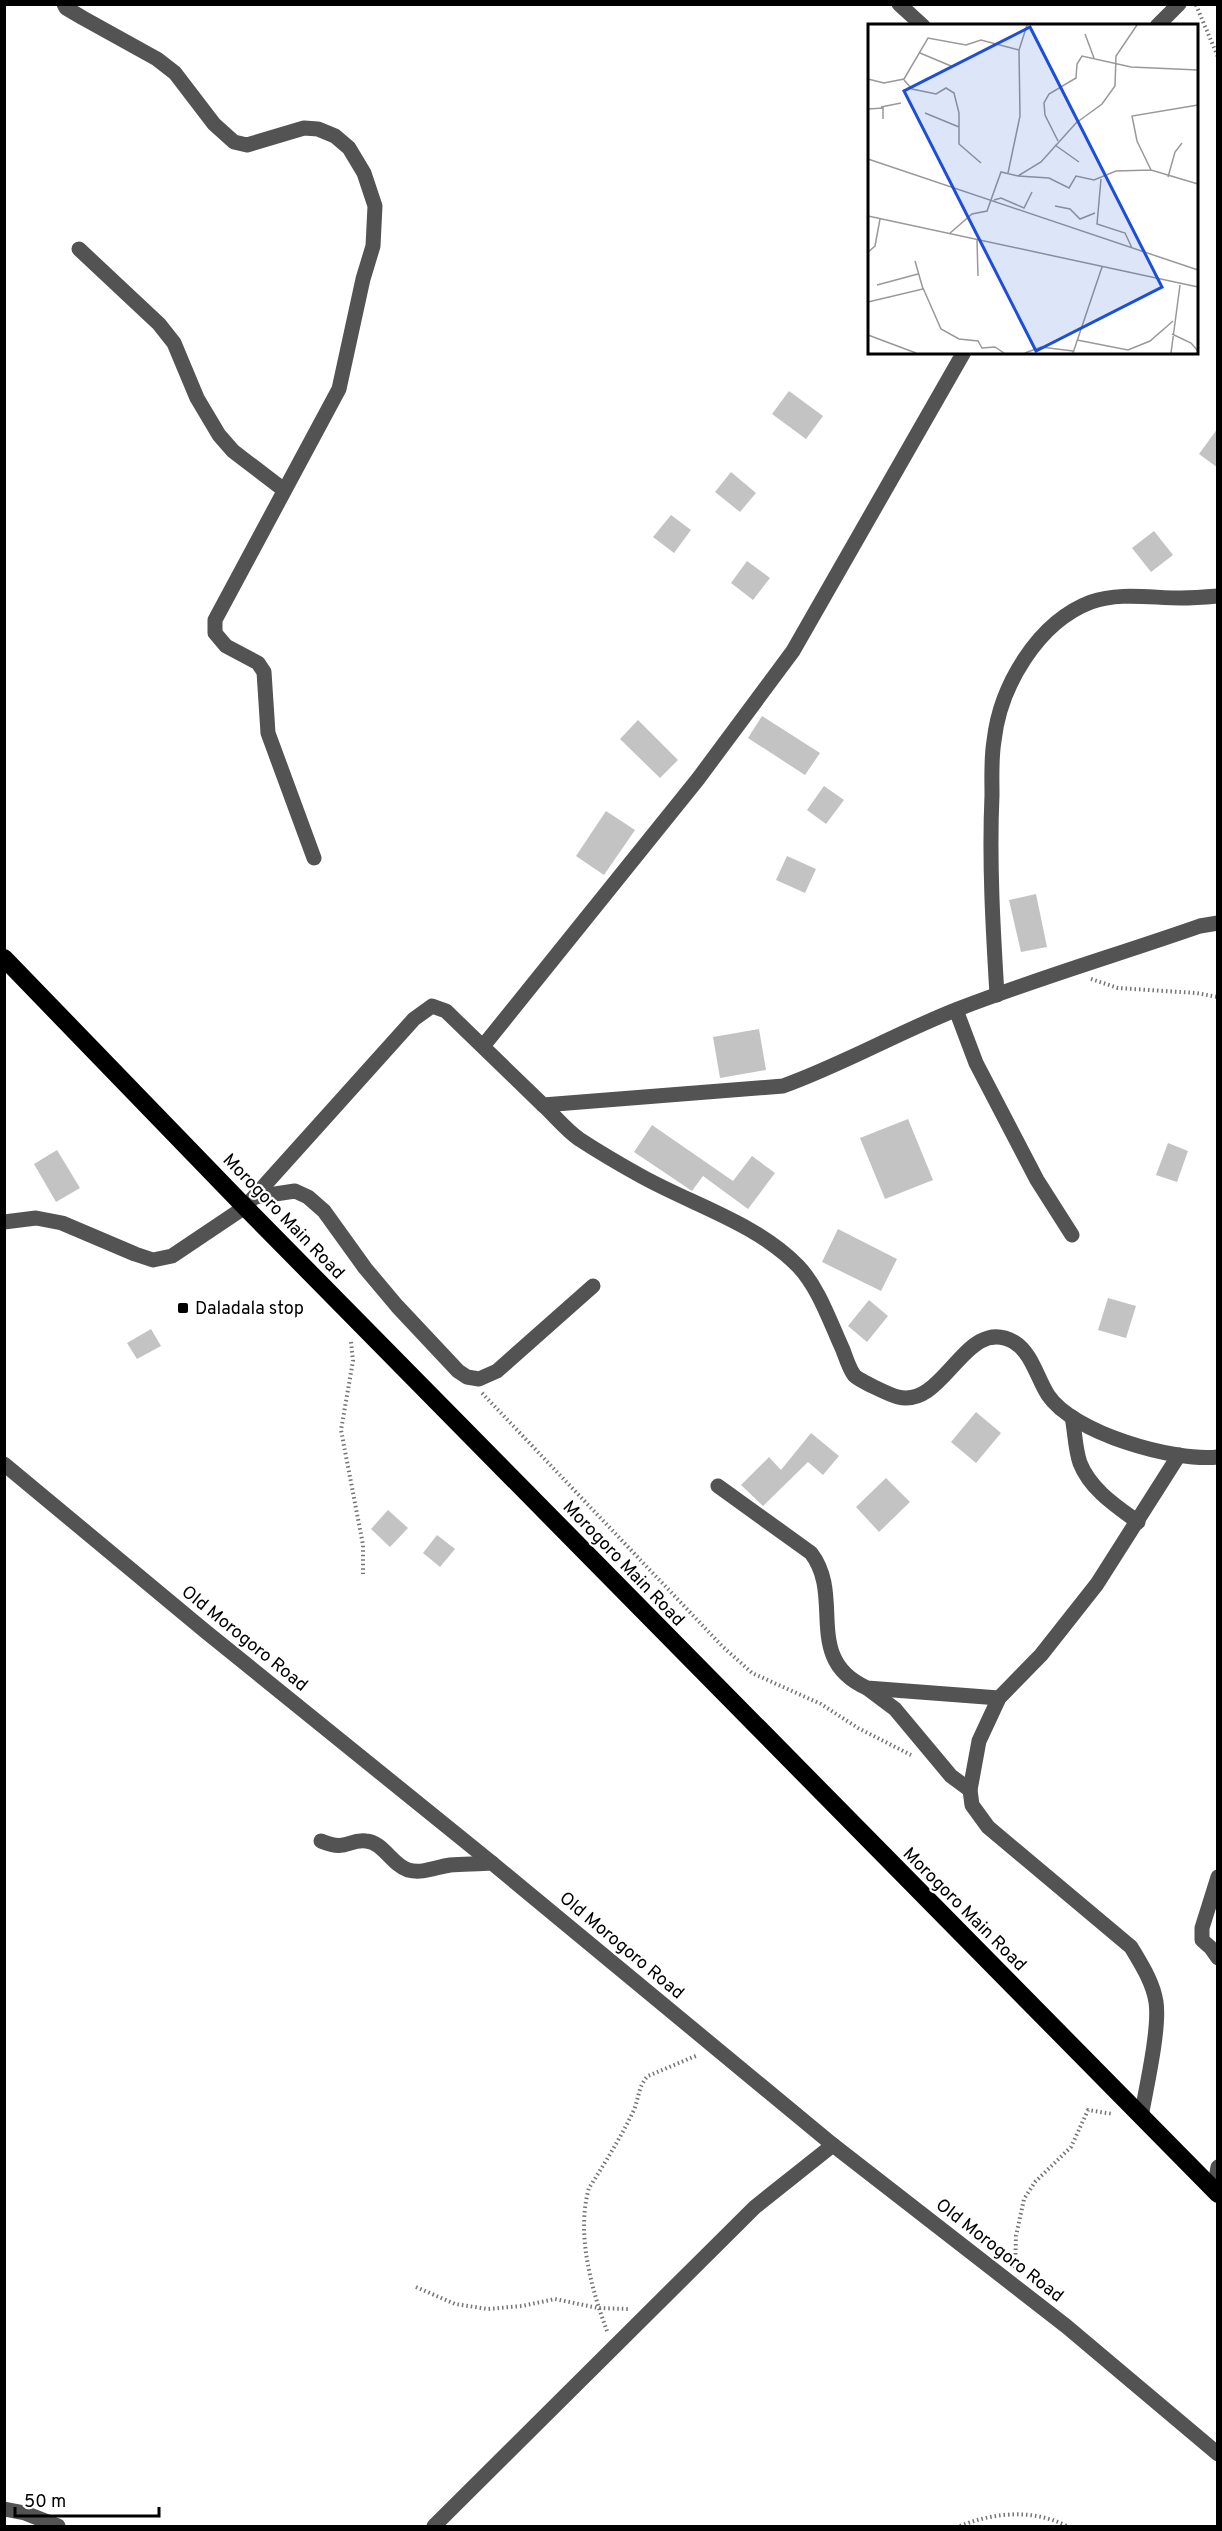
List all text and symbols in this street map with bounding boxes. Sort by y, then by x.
inset map [868,24,1198,354]
street label: Morogoro Main Road [217,1149,349,1285]
place label: Daladala stop [195,1298,304,1321]
marker: Daladala stop [176,1301,190,1315]
street label: Morogoro Main Road [557,1496,689,1632]
street label: Old Morogoro Road [176,1581,312,1697]
street label: Morogoro Main Road [897,1843,1031,1977]
street label: Old Morogoro Road [554,1887,688,2005]
street label: Old Morogoro Road [931,2194,1068,2308]
scale bar [15,2480,159,2518]
text: 50 m [24,2491,66,2514]

